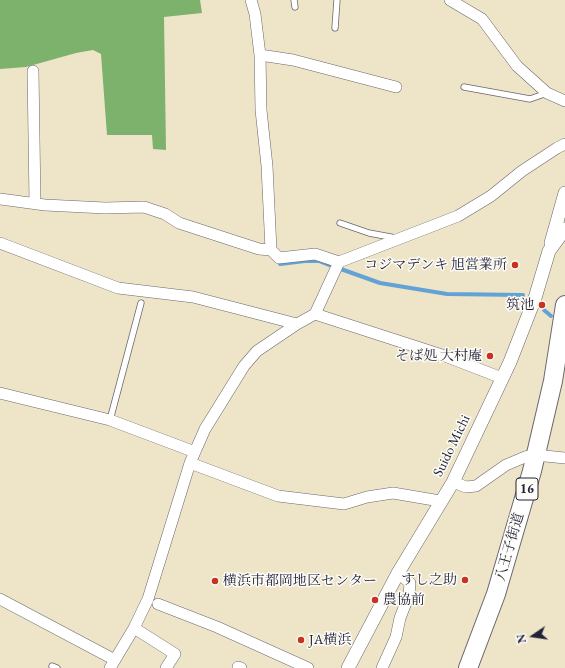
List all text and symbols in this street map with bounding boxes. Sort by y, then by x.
place label: コジマデンキ 旭営業所 [364,257,507,273]
marker: コジマデンキ 旭営業所 [510,260,520,270]
place label: 筑池 [506,297,534,313]
marker: 筑池 [537,300,547,310]
place label: そば処 大村庵 [395,348,482,364]
marker: そば処 大村庵 [485,351,495,361]
street label: Suido Michi [430,412,474,480]
road number: 16 [516,478,538,500]
street label: 八王子街道 [492,511,528,583]
place label: すし之助 [401,572,457,588]
place label: 横浜市都岡地区センター [223,573,377,589]
marker: すし之助 [460,575,470,585]
marker: 横浜市都岡地区センター [210,576,220,586]
place label: 農協前 [383,592,425,608]
marker: 農協前 [370,595,380,605]
north arrow [513,616,553,656]
place label: JA横浜 [309,632,351,648]
text: N [513,633,529,645]
marker: JA横浜 [296,635,306,645]

